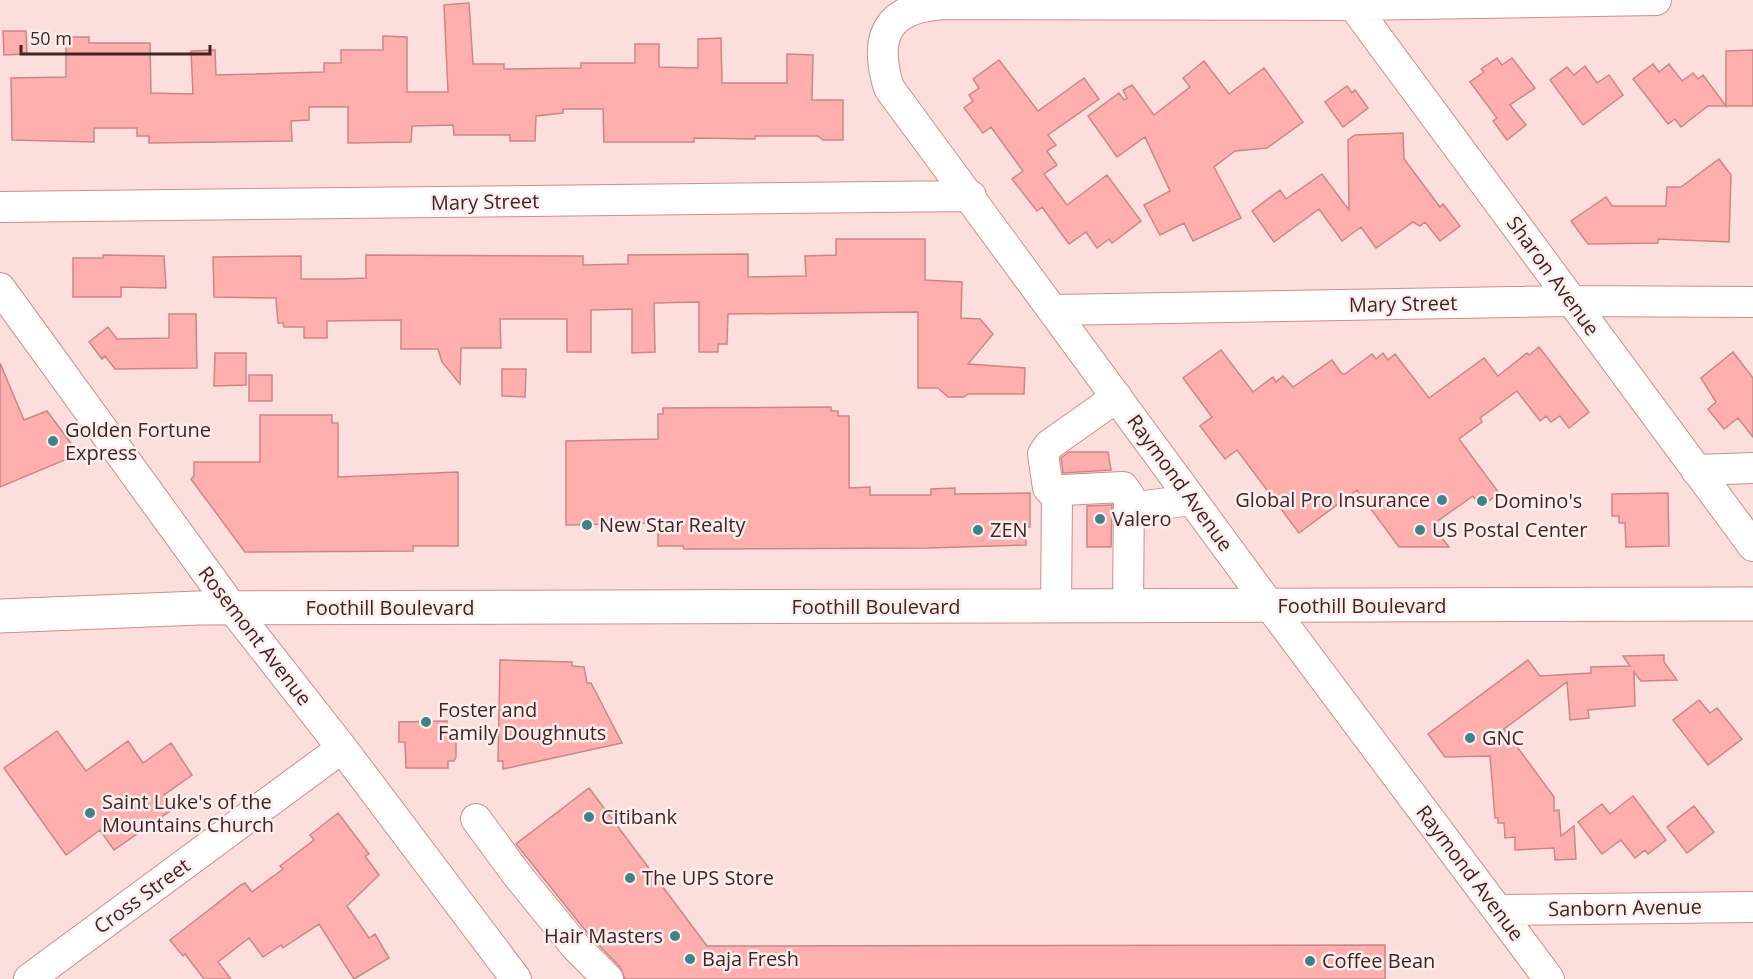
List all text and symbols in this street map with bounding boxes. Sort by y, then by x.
scale bar [21,18,210,56]
text: 50 m [30,26,72,50]
street label: Mary Street [431,187,539,216]
street label: Sharon Avenue [1501,210,1606,341]
street label: Mary Street [1349,289,1457,318]
street label: Raymond Avenue [1121,409,1239,557]
place label: Golden Fortune Express [65,416,211,466]
marker: Golden Fortune Express [46,434,60,448]
place label: Global Pro Insurance [1235,486,1430,513]
place label: Domino's [1494,487,1582,514]
marker: Global Pro Insurance [1435,493,1449,507]
marker: Domino's [1475,494,1489,508]
place label: Valero [1112,505,1172,532]
place label: New Star Realty [599,511,746,538]
marker: Valero [1093,512,1107,526]
place label: ZEN [990,516,1028,543]
place label: US Postal Center [1432,516,1587,543]
marker: New Star Realty [580,518,594,532]
marker: ZEN [971,523,985,537]
marker: US Postal Center [1413,523,1427,537]
street label: Rosemont Avenue [192,560,318,711]
street label: Foothill Boulevard [1277,592,1447,619]
street label: Foothill Boulevard [791,593,961,620]
street label: Foothill Boulevard [305,594,475,621]
place label: Foster and Family Doughnuts [438,696,606,746]
marker: Foster and Family Doughnuts [419,715,433,729]
place label: GNC [1482,724,1524,751]
marker: GNC [1463,731,1477,745]
place label: Saint Luke's of the Mountains Church [102,788,274,838]
street label: Raymond Avenue [1410,799,1530,946]
place label: Citibank [601,803,677,830]
marker: Saint Luke's of the Mountains Church [83,806,97,820]
marker: Citibank [582,810,596,824]
street label: Cross Street [88,851,195,940]
place label: The UPS Store [642,864,774,891]
marker: The UPS Store [623,871,637,885]
street label: Sanborn Avenue [1548,893,1702,922]
place label: Hair Masters [544,922,663,949]
marker: Hair Masters [668,929,682,943]
place label: Baja Fresh [702,945,799,972]
place label: Coffee Bean [1322,947,1435,974]
marker: Baja Fresh [683,952,697,966]
marker: Coffee Bean [1303,954,1317,968]

